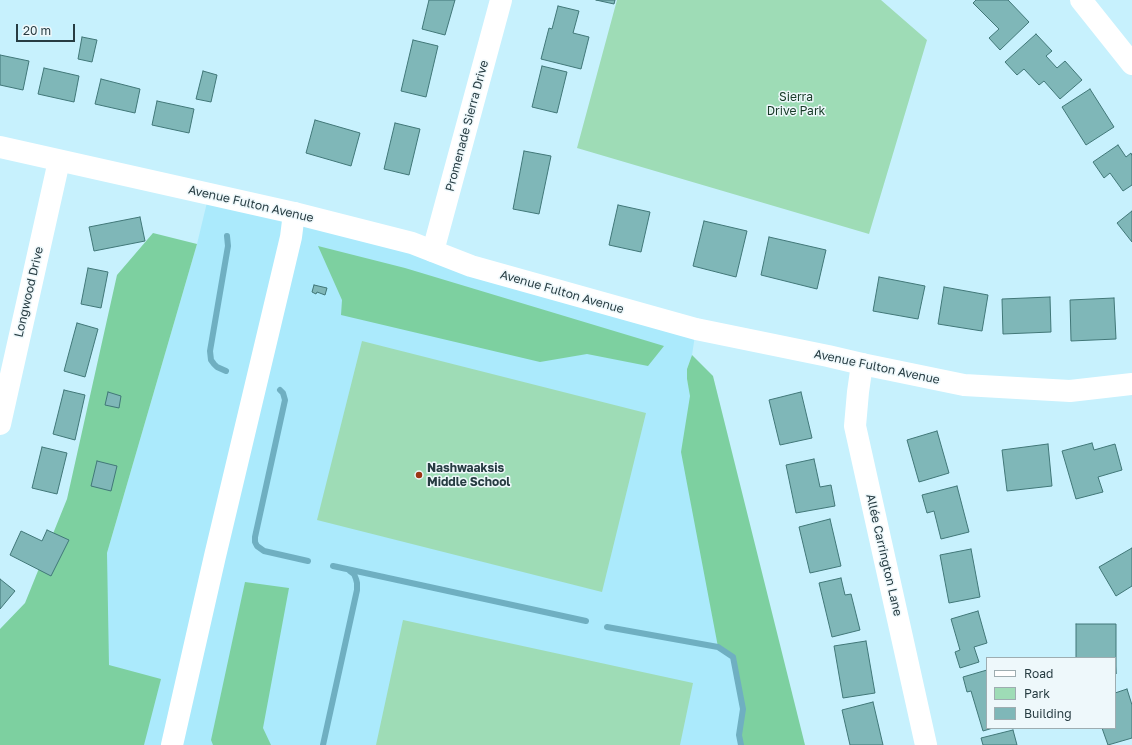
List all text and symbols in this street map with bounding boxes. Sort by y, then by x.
scale bar [18,16,77,42]
text: 20 m [23,23,51,38]
street label: Promenade Sierra Drive [443,59,491,193]
park label: Sierra Drive Park [767,90,825,118]
street label: Avenue Fulton Avenue [187,183,315,225]
street label: Longwood Drive [12,245,46,339]
street label: Avenue Fulton Avenue [498,267,626,317]
street label: Avenue Fulton Avenue [813,347,941,387]
place label: Nashwaaksis Middle School [427,461,510,489]
marker: Nashwaaksis Middle School [414,470,424,480]
street label: Allée Carrington Lane [863,492,905,618]
legend [986,657,1116,729]
text: Road [1024,666,1053,681]
text: Park [1024,686,1050,701]
text: Building [1024,706,1072,721]

